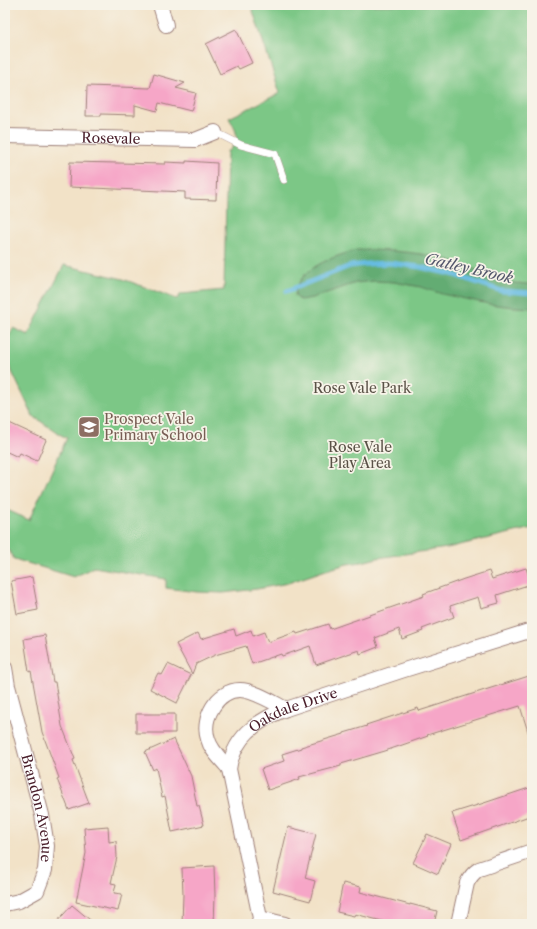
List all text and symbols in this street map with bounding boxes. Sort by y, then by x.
street label: Rosevale [81,129,141,148]
water label: Gatley Brook [423,249,515,287]
park label: Rose Vale Park [313,379,412,397]
place label: Prospect Vale Primary School [104,410,207,444]
school or university icon: Prospect Vale Primary School [76,414,102,440]
park label: Rose Vale Play Area [328,438,392,472]
street label: Oakdale Drive [245,684,340,736]
street label: Brandon Avenue [17,752,56,863]

